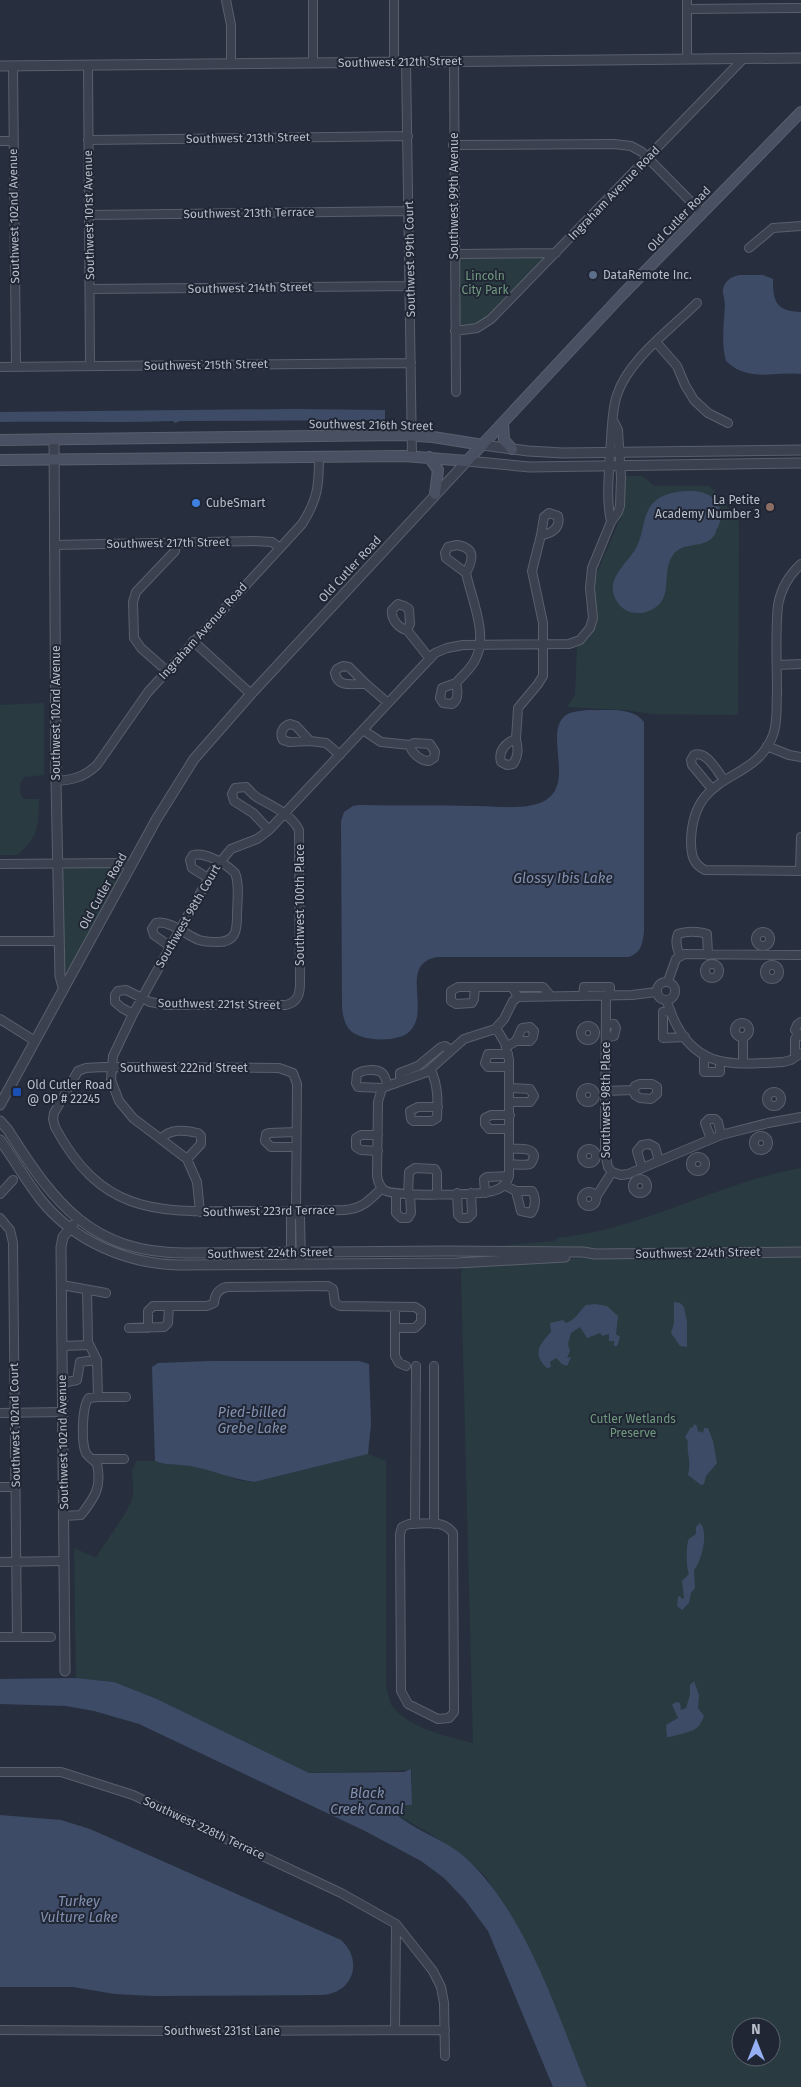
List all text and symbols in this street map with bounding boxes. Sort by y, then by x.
street label: Southwest 212th Street [338,54,463,70]
street label: Southwest 213th Street [186,130,311,146]
street label: Southwest 99th Avenue [447,132,461,260]
street label: Ingraham Avenue Road [565,143,663,243]
street label: Southwest 102nd Avenue [6,148,22,284]
street label: Southwest 101st Avenue [81,150,97,280]
street label: Old Cutler Road [644,183,714,255]
street label: Southwest 99th Court [402,200,418,317]
street label: Southwest 213th Terrace [183,205,315,221]
place label: DataRemote Inc. [603,268,692,282]
park label: Lincoln City Park [461,269,509,297]
marker: DataRemote Inc. [587,269,599,281]
street label: Southwest 214th Street [188,280,313,296]
street label: Southwest 215th Street [144,357,269,373]
street label: Southwest 216th Street [309,417,434,433]
place label: La Petite Academy Number 3 [655,493,760,521]
place label: CubeSmart [206,496,266,510]
marker: CubeSmart [190,497,202,509]
marker: La Petite Academy Number 3 [764,501,776,513]
street label: Old Cutler Road [316,533,384,605]
street label: Southwest 217th Street [106,535,230,551]
street label: Ingraham Avenue Road [156,580,250,682]
street label: Southwest 102nd Avenue [49,645,63,781]
street label: Southwest 100th Place [293,844,307,966]
street label: Old Cutler Road [76,850,130,932]
street label: Southwest 98th Court [153,861,224,970]
water label: Glossy Ibis Lake [513,870,613,887]
street label: Southwest 221st Street [158,996,281,1012]
street label: Southwest 98th Place [599,1042,613,1158]
street label: Southwest 222nd Street [120,1061,249,1075]
place label: Old Cutler Road @ OP # 22245 [27,1078,112,1106]
marker: Old Cutler Road @ OP # 22245 [11,1086,23,1098]
street label: Southwest 223rd Terrace [203,1203,335,1219]
street label: Southwest 224th Street [207,1245,333,1261]
street label: Southwest 224th Street [635,1245,761,1261]
street label: Southwest 102nd Court [7,1362,23,1487]
street label: Southwest 102nd Avenue [55,1374,71,1510]
water label: Pied-billed Grebe Lake [217,1404,287,1437]
park label: Cutler Wetlands Preserve [590,1412,676,1440]
water label: Black Creek Canal [330,1785,404,1818]
street label: Southwest 228th Terrace [141,1794,267,1862]
water label: Turkey Vulture Lake [40,1893,118,1926]
north arrow [731,2017,781,2067]
text: N [751,2021,761,2038]
street label: Southwest 231st Lane [164,2024,280,2038]

